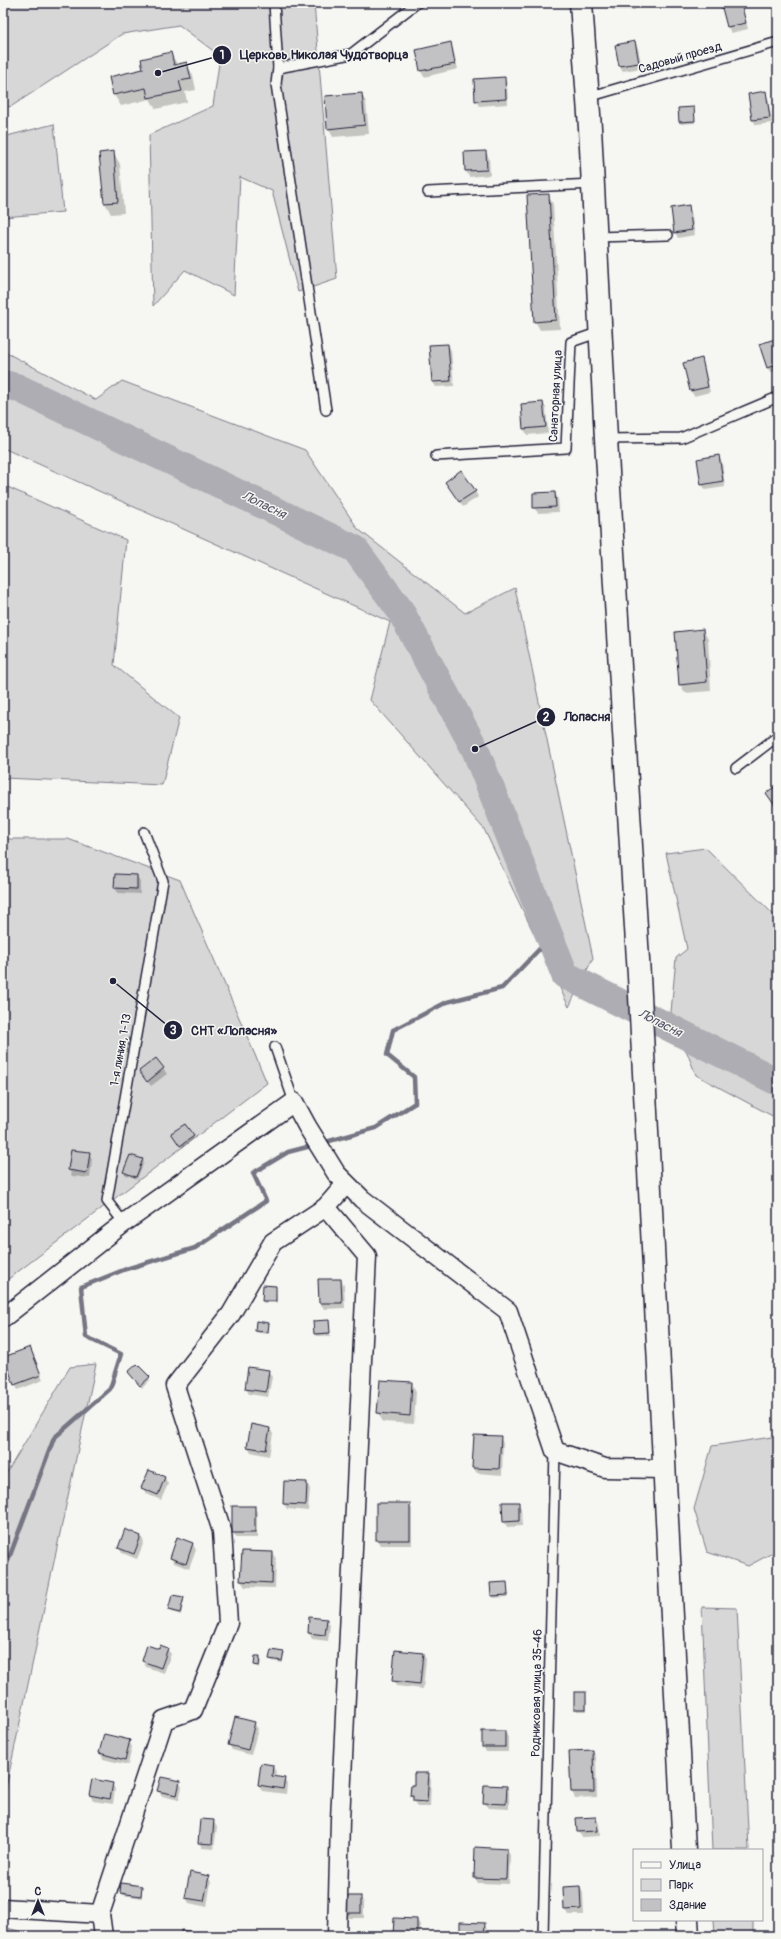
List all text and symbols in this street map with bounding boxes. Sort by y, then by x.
street label: Садовый проезд [637,39,724,77]
callout: Церковь Николая Чудотворца [212,42,417,67]
text: Церковь Николая Чудотворца [240,47,408,63]
text: 1 [220,48,224,63]
street label: Санаторная улица [546,349,566,443]
water label: Лопасня [240,488,290,523]
callout: Лопасня [536,704,618,729]
text: Лопасня [563,709,610,725]
text: 2 [543,710,550,725]
water label: Лопасня [636,1005,686,1042]
street label: 1-я линия, 1-13 [107,1012,135,1088]
callout: СНТ «Лопасня» [163,1018,285,1043]
text: 3 [170,1023,177,1038]
text: СНТ «Лопасня» [191,1023,277,1039]
street label: Родниковая улица 35-46 [528,1629,546,1757]
legend [633,1849,763,1921]
text: Улица [669,1858,701,1873]
text: Парк [669,1878,694,1893]
north arrow [18,1881,58,1921]
text: С [35,1885,42,1898]
text: Здание [669,1898,706,1913]

